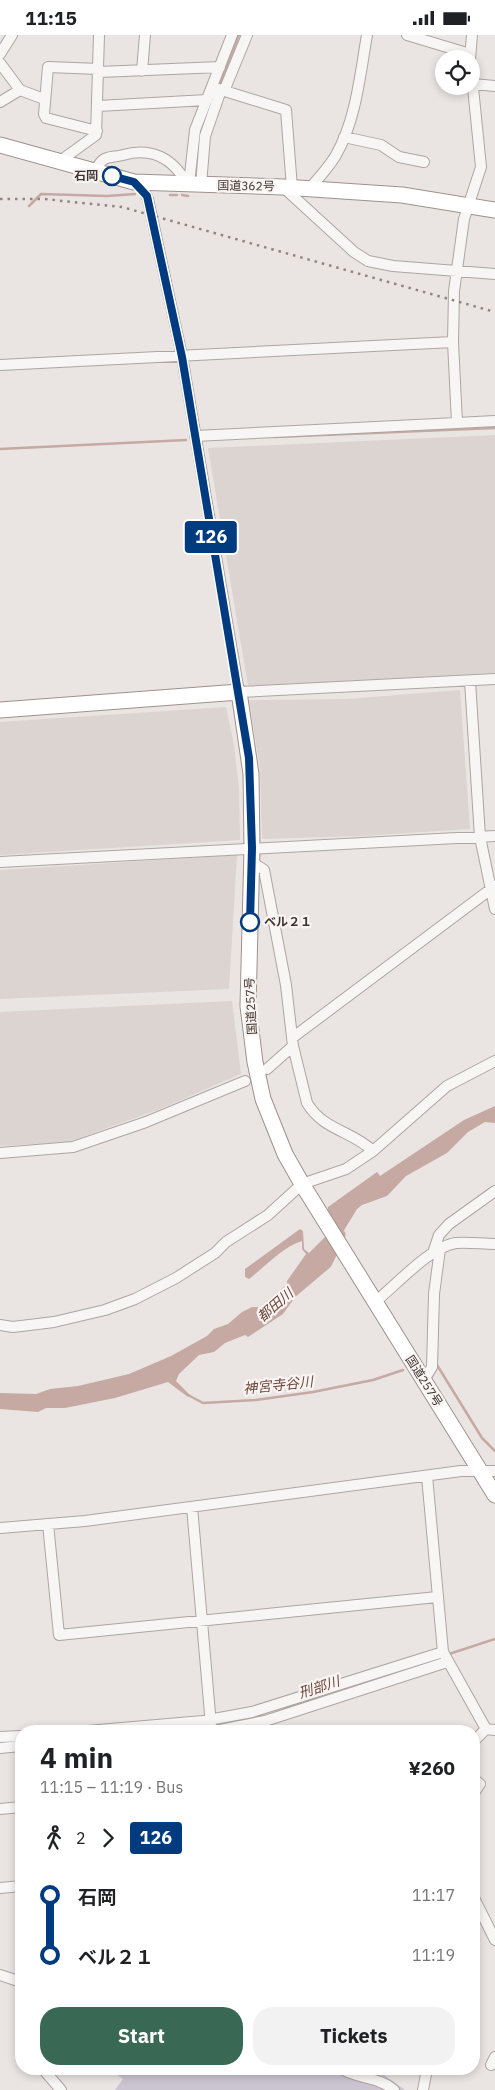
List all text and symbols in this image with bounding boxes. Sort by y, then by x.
text: 11:15 [25,6,77,30]
map controls [435,50,480,95]
button: locate [435,50,480,95]
marker: 石岡 [102,166,122,186]
place label: 石岡 [74,168,98,183]
street label: 国道362号 [217,177,275,194]
line badge: 126 [182,521,240,553]
text: 126 [195,525,227,548]
marker: ベル２１ [240,912,260,932]
place label: ベル２１ [264,914,312,929]
street label: 国道257号 [242,977,259,1035]
water label: 都田川 [253,1283,298,1326]
street label: 国道257号 [403,1352,446,1409]
water label: 神宮寺谷川 [242,1372,316,1398]
water label: 刑部川 [296,1671,344,1702]
text: 4 min [40,1739,113,1776]
text: ¥260 [408,1756,455,1780]
text: 11:15 – 11:19 · Bus [40,1777,183,1797]
icon: walk [40,1824,68,1852]
icon: forward [94,1824,122,1852]
text: 126 [140,1826,172,1849]
text: 2 [76,1828,86,1848]
text: 石岡 [78,1885,116,1909]
text: 11:17 [412,1885,455,1905]
text: ベル２１ [78,1945,154,1969]
text: 11:19 [412,1945,455,1965]
button: Start [40,2007,243,2065]
button: Tickets [253,2007,455,2065]

